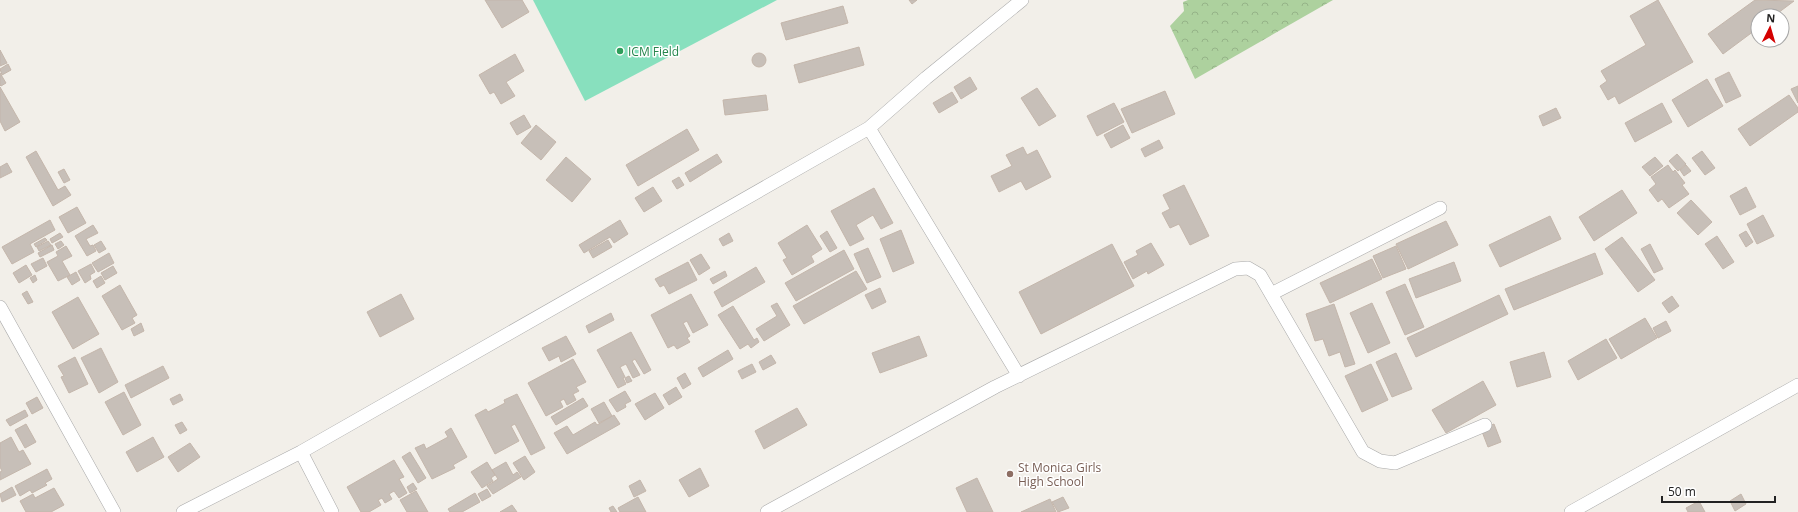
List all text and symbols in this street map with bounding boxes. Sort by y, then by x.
north arrow [1750,8,1790,48]
text: N [1766,10,1776,25]
place label: ICM Field [628,43,679,60]
marker: ICM Field [615,46,625,56]
place label: St Monica Girls High School [1018,459,1102,490]
marker: St Monica Girls High School [1005,469,1015,479]
scale bar [1662,478,1775,504]
text: 50 m [1668,483,1696,500]

